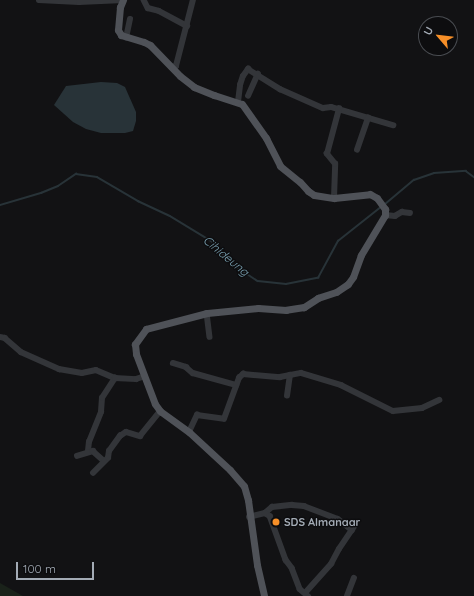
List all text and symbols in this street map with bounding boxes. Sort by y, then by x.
north arrow [418,16,458,56]
text: U [420,24,436,38]
water label: Cihideung [200,233,252,279]
place label: SDS Almanaar [284,515,360,529]
marker: SDS Almanaar [271,517,281,527]
scale bar [18,554,96,580]
text: 100 m [23,561,56,576]

